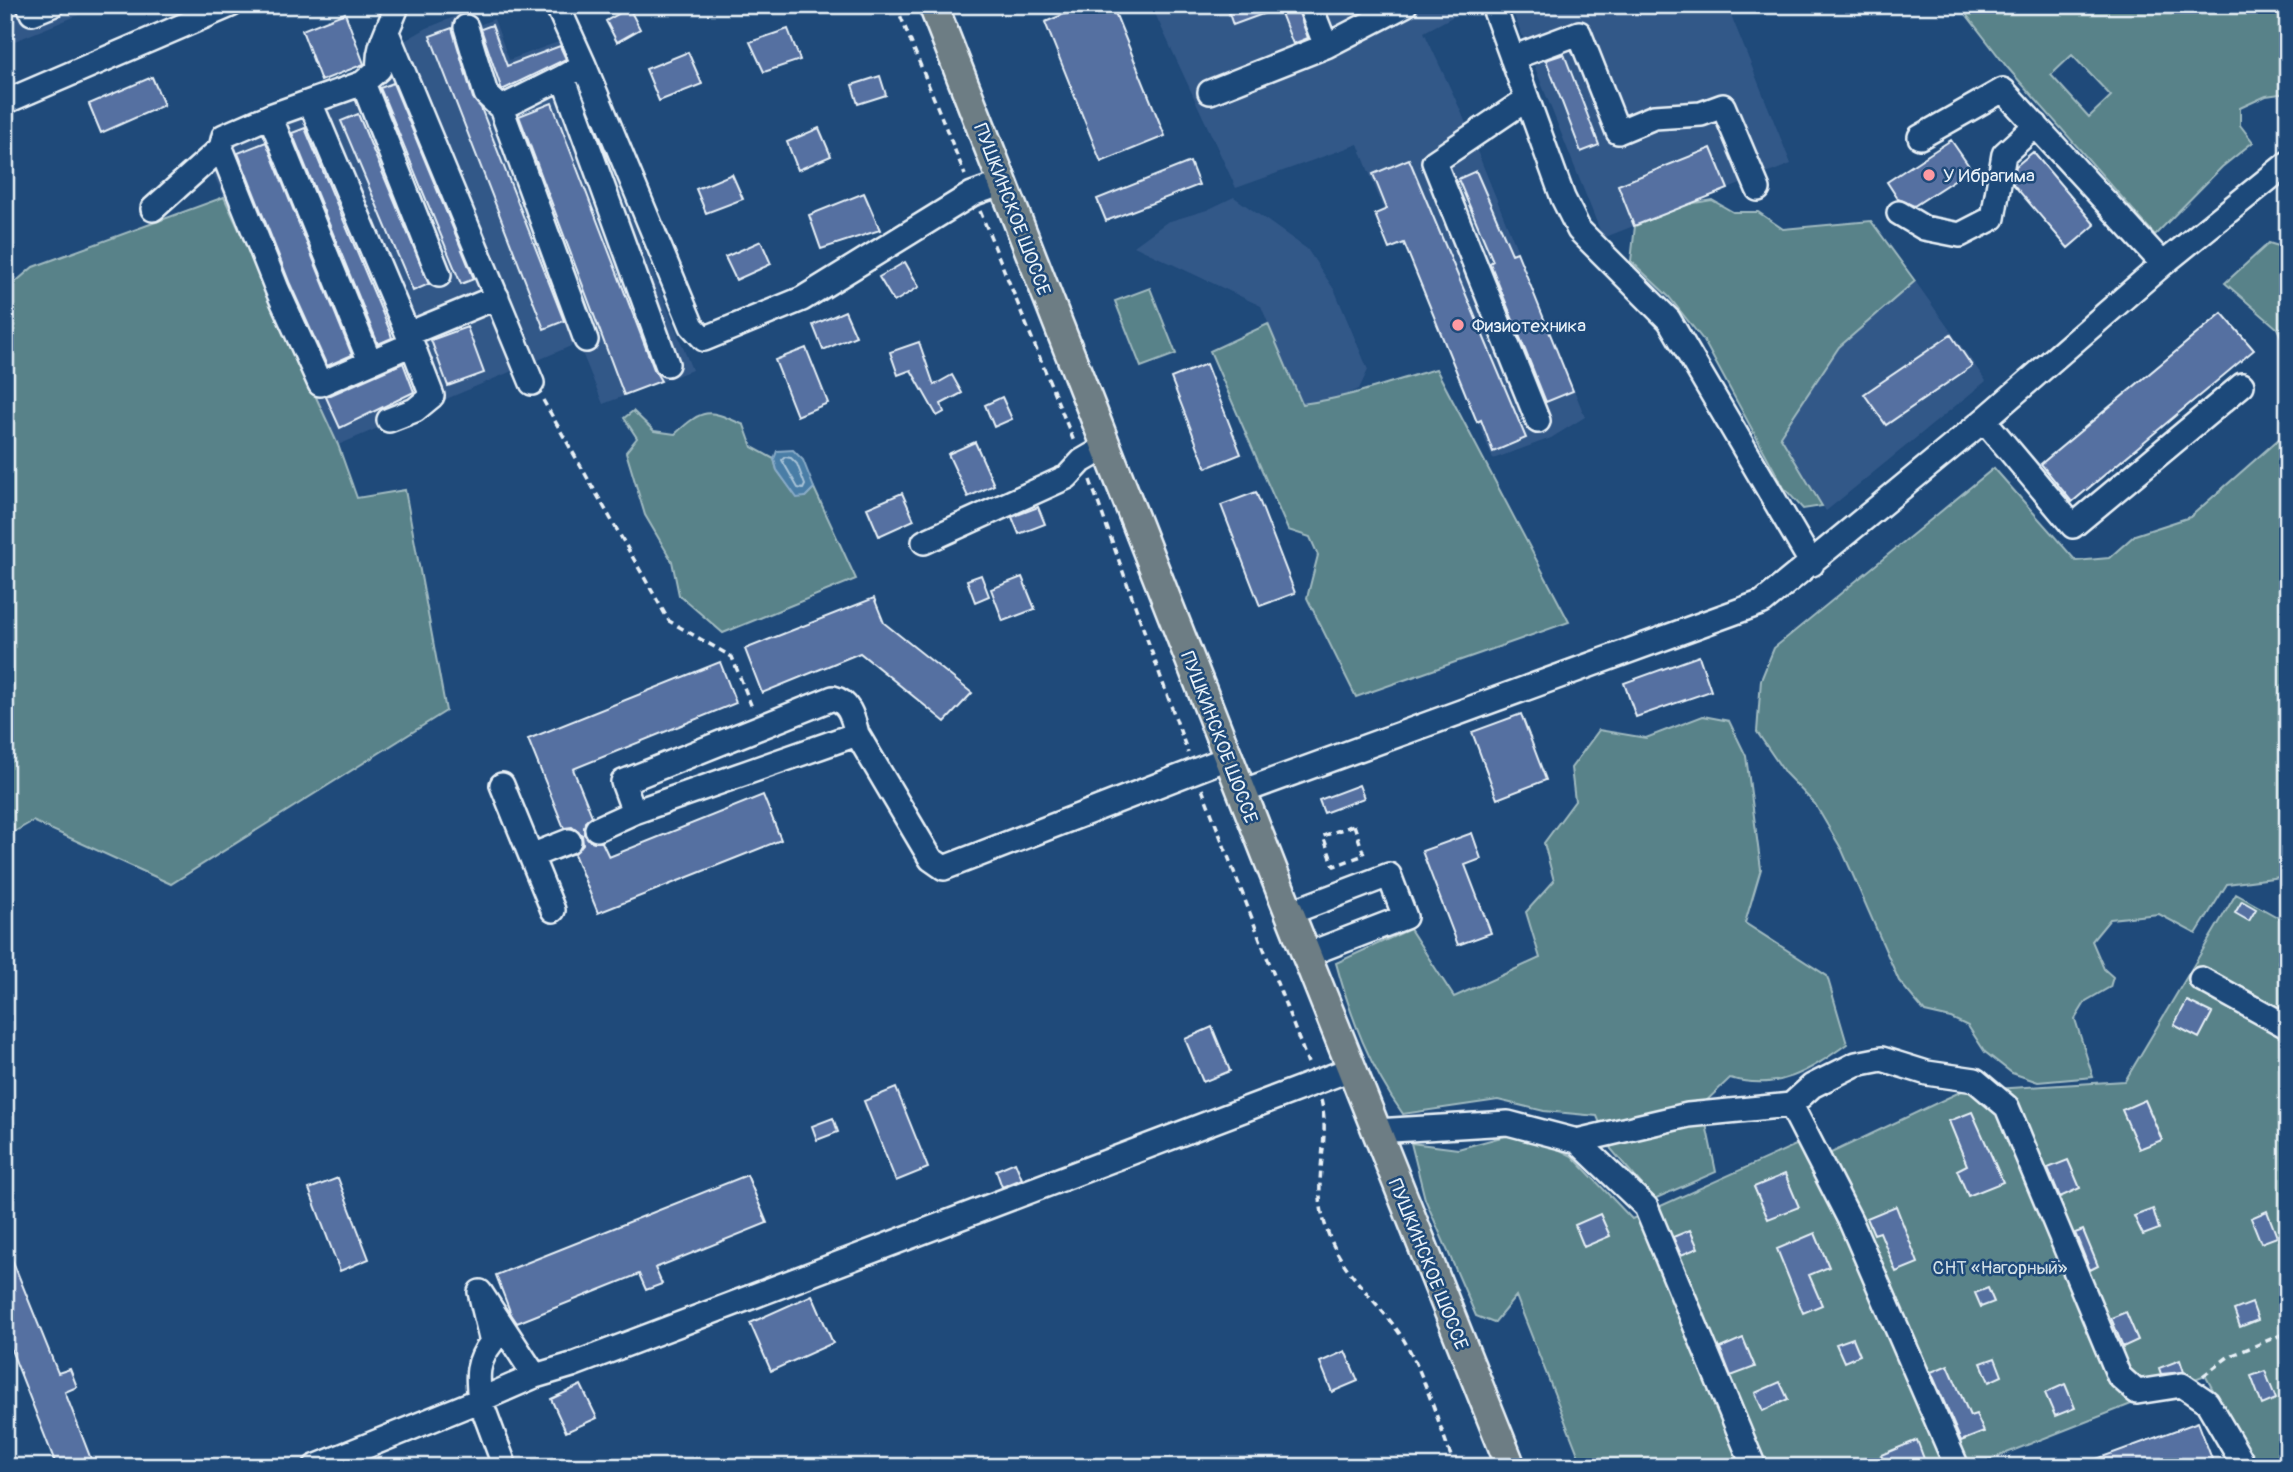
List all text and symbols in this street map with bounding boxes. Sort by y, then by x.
street label: ПУШКИНСКОЕ ШОССЕ [968,120,1056,299]
place label: У Ибрагима [1943,164,2035,188]
marker: У Ибрагима [1921,167,1937,183]
place label: Физиотехника [1472,314,1586,338]
marker: Физиотехника [1450,317,1466,333]
street label: ПУШКИНСКОЕ ШОССЕ [1175,648,1263,827]
street label: ПУШКИНСКОЕ ШОССЕ [1383,1175,1473,1354]
park label: СНТ «Нагорный» [1933,1256,2068,1280]

